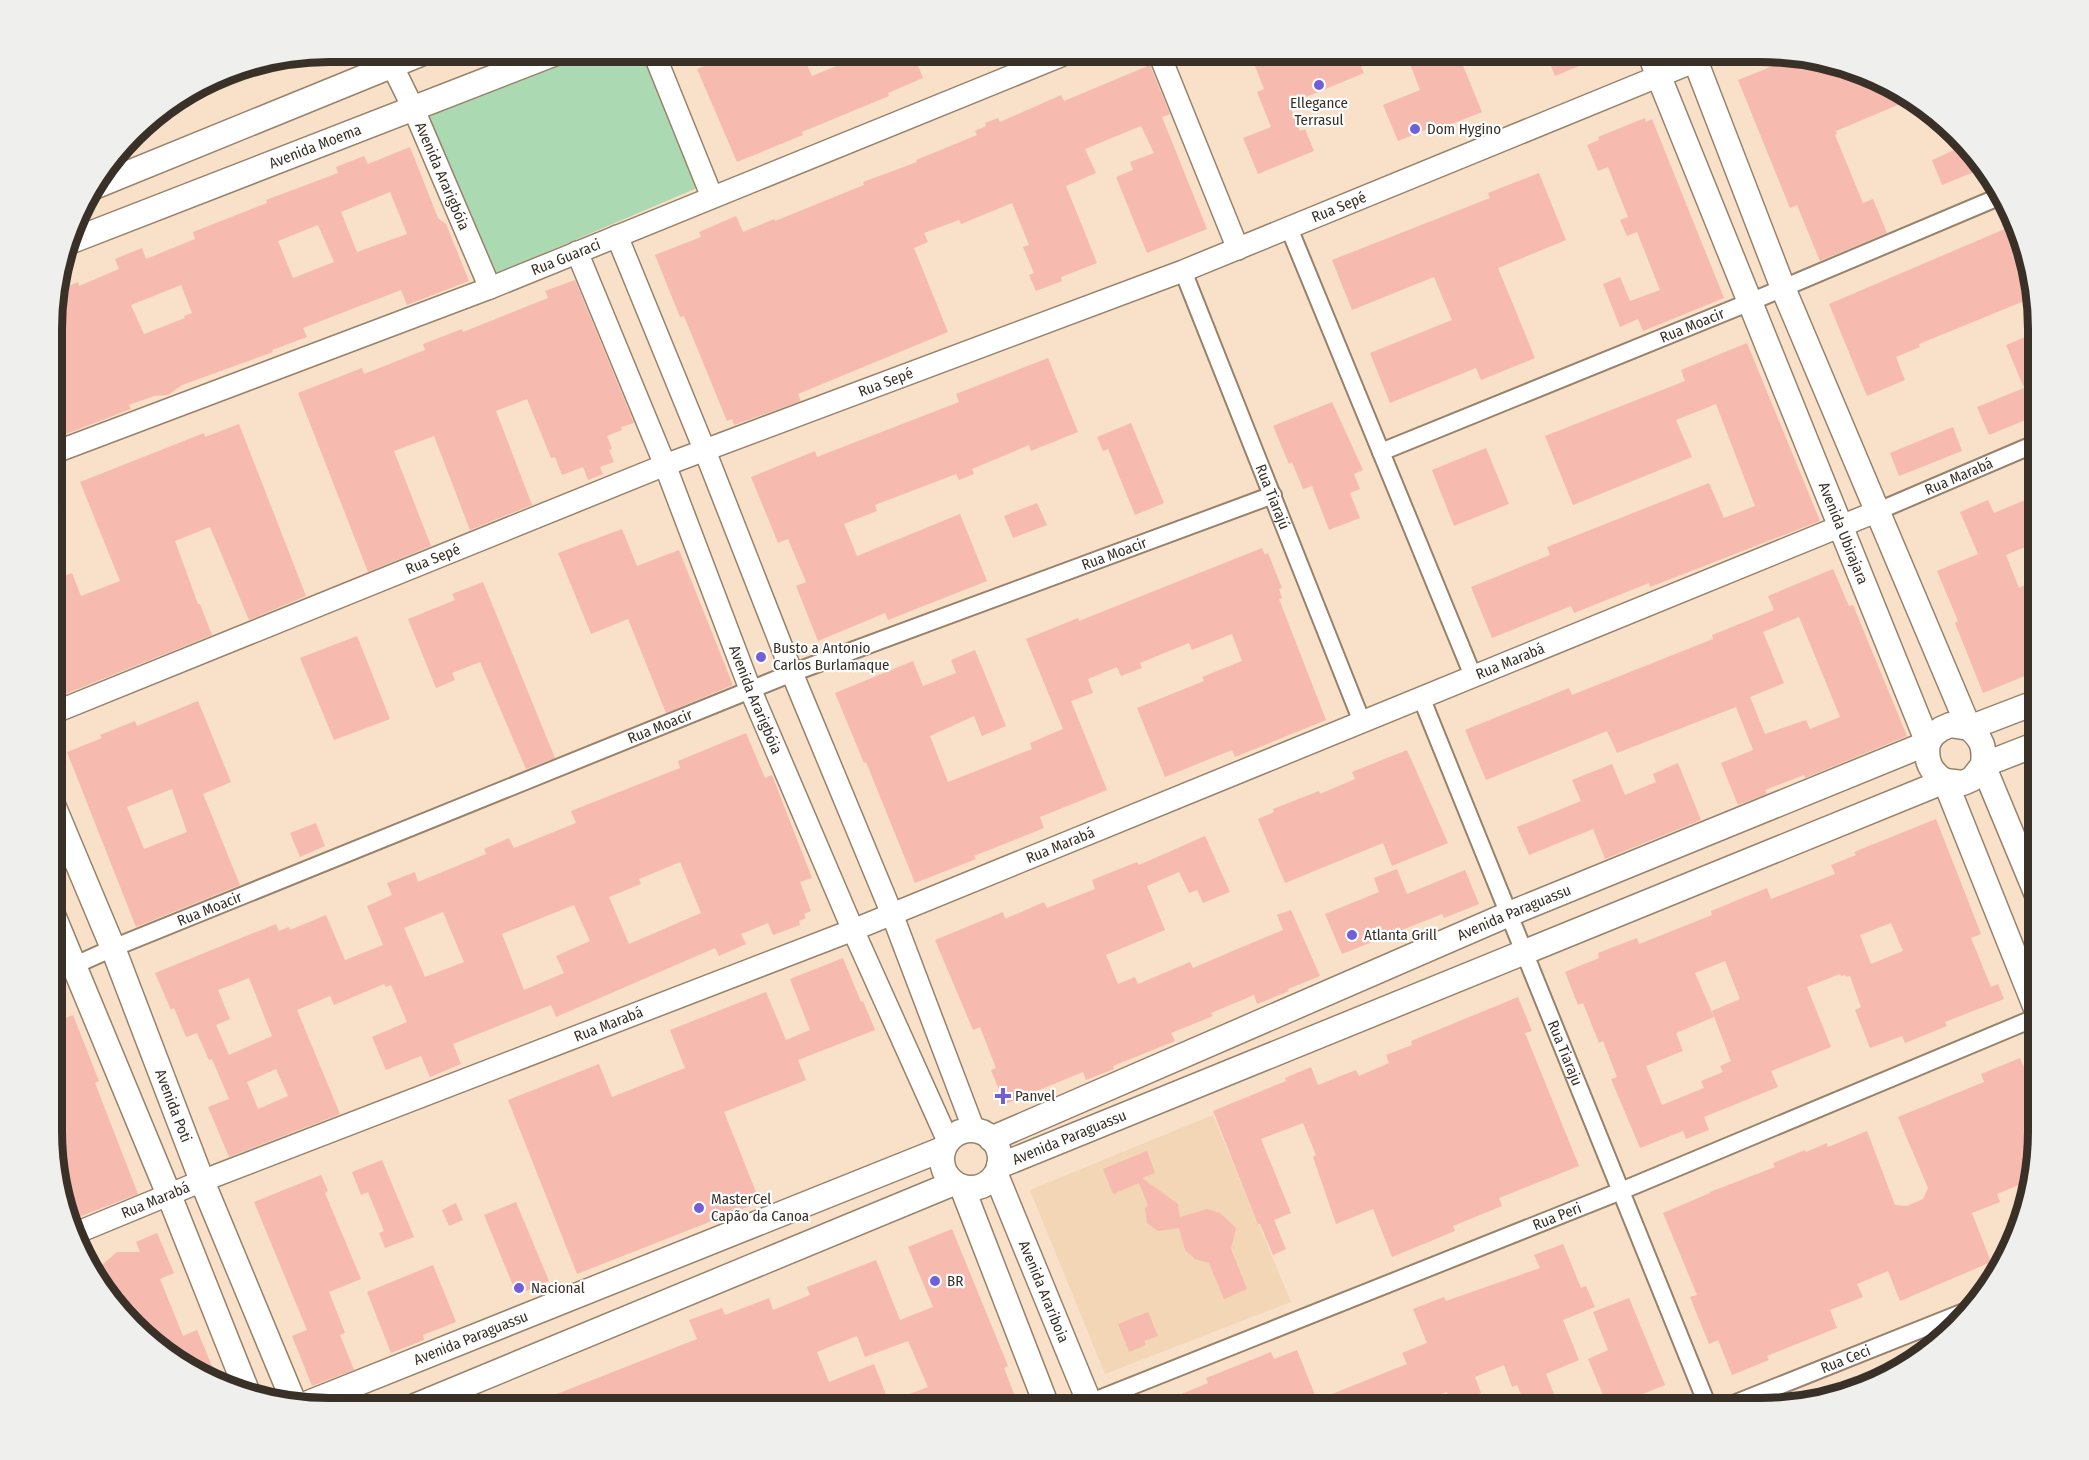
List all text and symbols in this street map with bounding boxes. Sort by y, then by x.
marker: Ellegance Terrasul [1312,78,1326,92]
place label: Ellegance Terrasul [1290,94,1348,129]
street label: Avenida Ararigbóia [411,119,473,233]
street label: Avenida Moema [266,120,364,172]
place label: Dom Hygino [1427,120,1501,138]
marker: Dom Hygino [1408,122,1422,136]
street label: Rua Sepé [1309,188,1369,226]
street label: Rua Guaraci [529,235,603,279]
street label: Rua Moacir [1657,304,1728,347]
street label: Rua Sepé [856,364,916,401]
street label: Rua Marabá [1922,454,1996,499]
street label: Rua Tiarajú [1252,462,1294,532]
street label: Avenida Ubirajara [1815,480,1872,587]
street label: Rua Moacir [1079,533,1150,574]
street label: Rua Sepé [403,540,463,578]
place label: Busto a Antonio Carlos Burlamaque [773,639,889,674]
street label: Rua Marabá [1473,639,1547,683]
street label: Avenida Ararigbóia [725,643,786,757]
marker: Busto a Antonio Carlos Burlamaque [754,650,768,664]
street label: Rua Moacir [625,705,696,748]
street label: Rua Marabá [1023,823,1097,867]
street label: Avenida Paraguassu [1454,881,1574,944]
street label: Rua Moacir [175,887,245,930]
place label: Atlanta Grill [1364,926,1437,944]
marker: Atlanta Grill [1345,928,1359,942]
street label: Rua Marabá [572,1003,646,1046]
street label: Rua Tiaraju [1544,1018,1586,1088]
street label: Avenida Poti [151,1067,195,1145]
place label: Panvel [1015,1087,1055,1105]
marker: Panvel [996,1089,1010,1103]
street label: Avenida Paraguassu [1010,1106,1129,1169]
street label: Rua Marabá [119,1178,192,1222]
place label: MasterCel Capão da Canoa [711,1190,809,1225]
street label: Rua Peri [1530,1199,1584,1234]
marker: MasterCel Capão da Canoa [692,1201,706,1215]
street label: Avenida Arariboia [1015,1238,1073,1345]
place label: BR [947,1272,963,1290]
marker: BR [928,1274,942,1288]
place label: Nacional [531,1279,585,1297]
marker: Nacional [512,1281,526,1295]
street label: Avenida Paraguassu [411,1307,531,1369]
street label: Rua Ceci [1818,1341,1873,1377]

